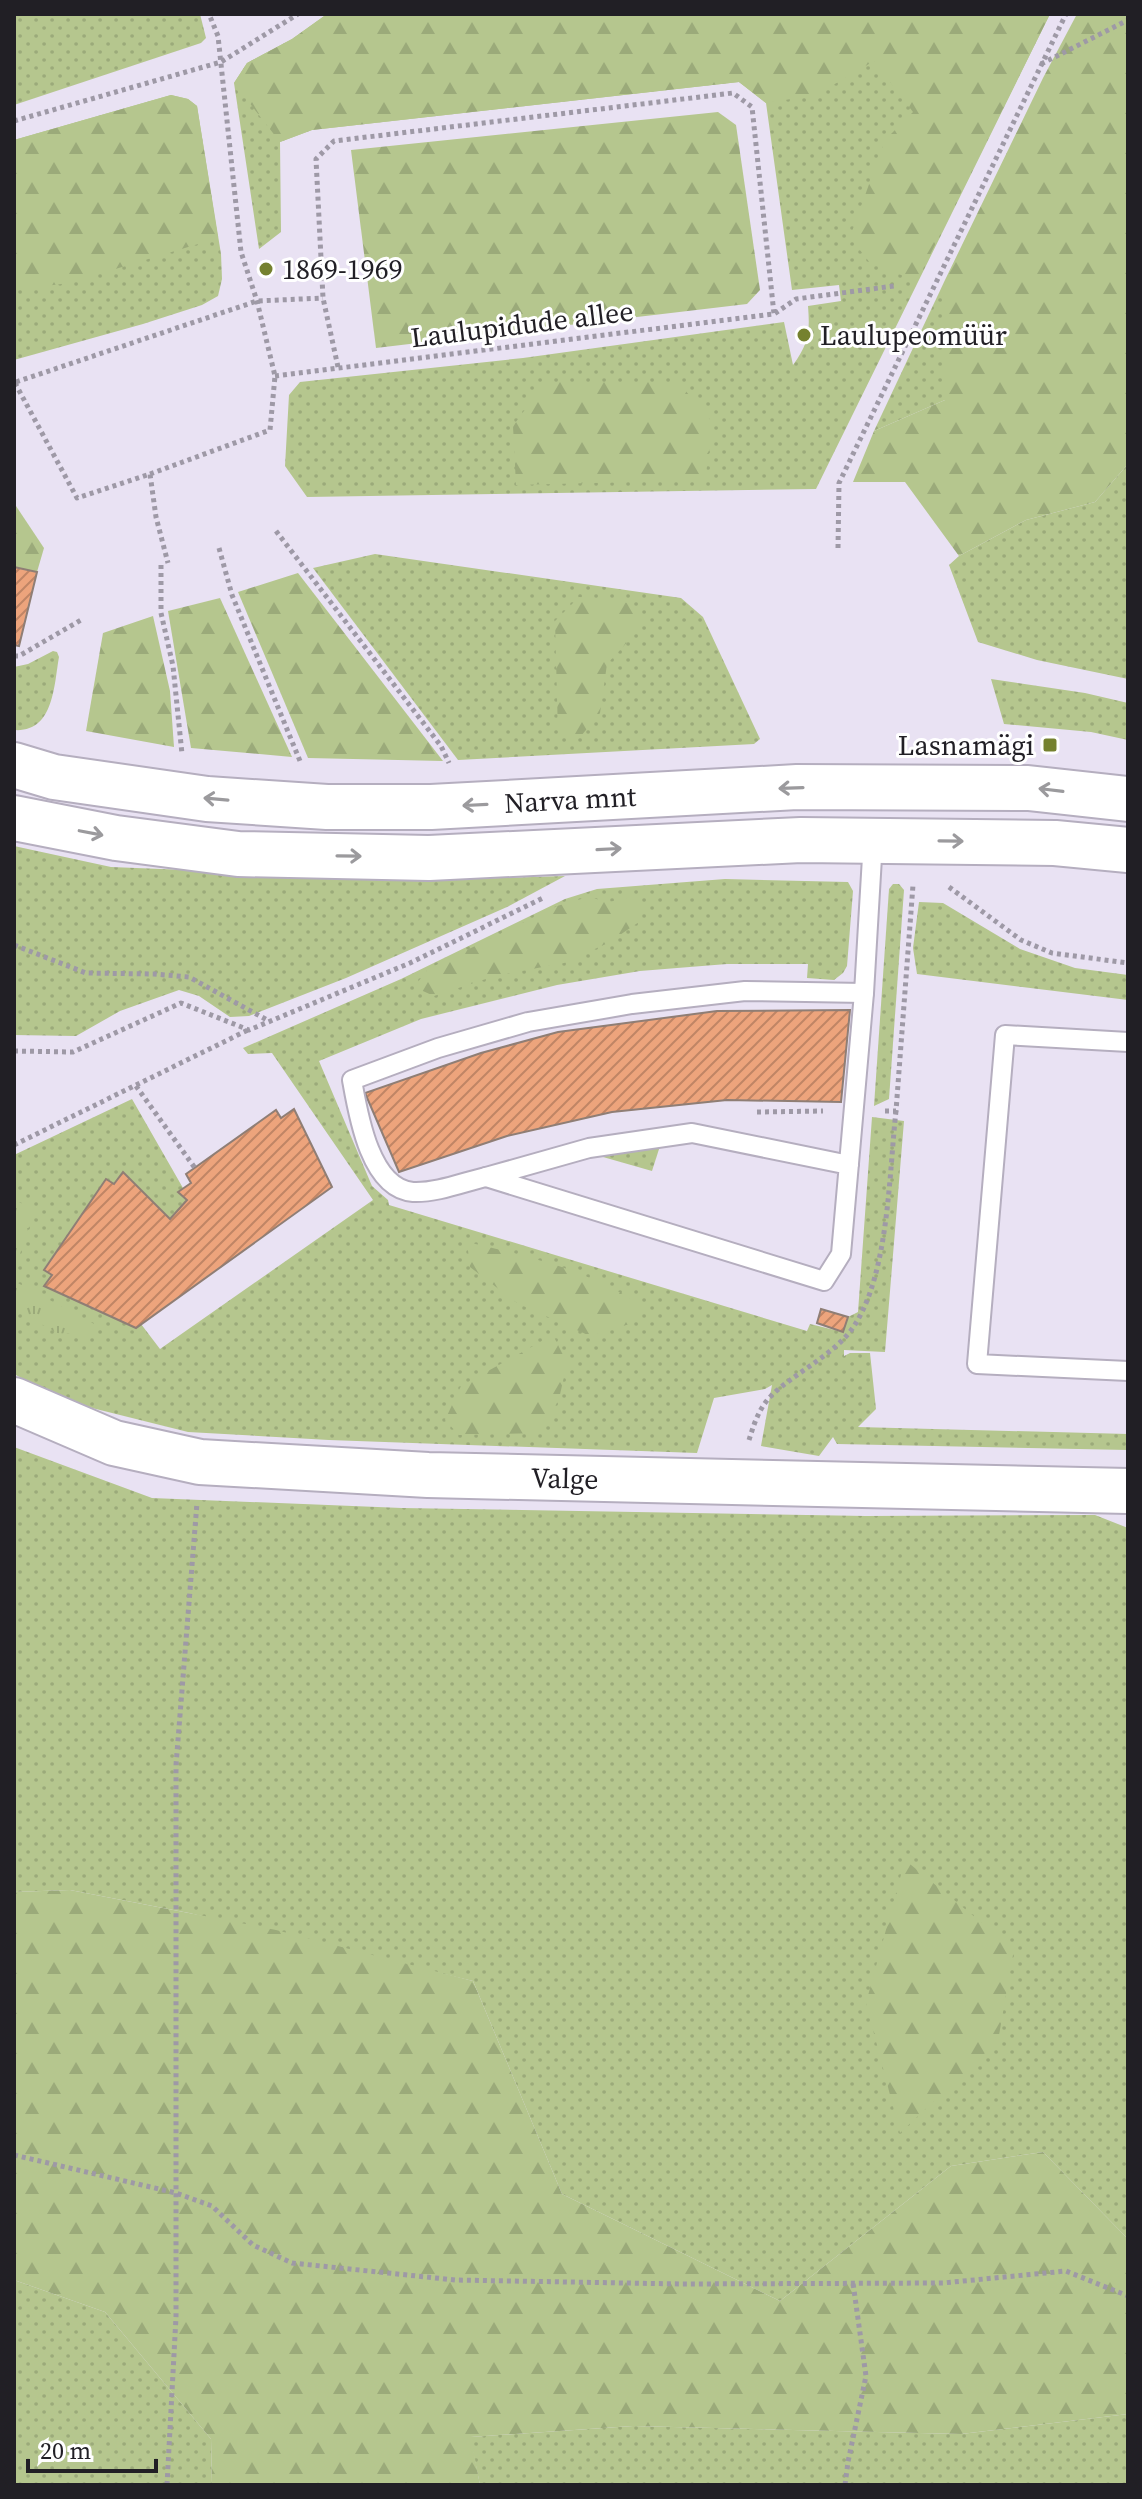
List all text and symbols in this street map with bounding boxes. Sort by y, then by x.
place label: 1869-1969 [282,250,403,288]
marker: 1869-1969 [257,260,275,278]
street label: Laulupidude allee [409,291,635,357]
place label: Laulupeomüür [820,316,1007,354]
marker: Laulupeomüür [795,326,813,344]
place label: Lasnamägi [898,726,1034,764]
marker: Lasnamägi [1041,736,1059,754]
street label: Narva mnt [503,777,638,822]
one-way arrow [778,780,805,795]
one-way arrow [1038,783,1064,798]
one-way arrow [203,791,229,806]
one-way arrow [462,798,489,813]
one-way arrow [77,826,103,841]
one-way arrow [937,833,964,849]
one-way arrow [595,841,622,856]
one-way arrow [335,848,362,864]
street label: Valge [530,1458,599,1498]
scale bar [28,2423,156,2473]
text: 20 m [40,2434,91,2467]

